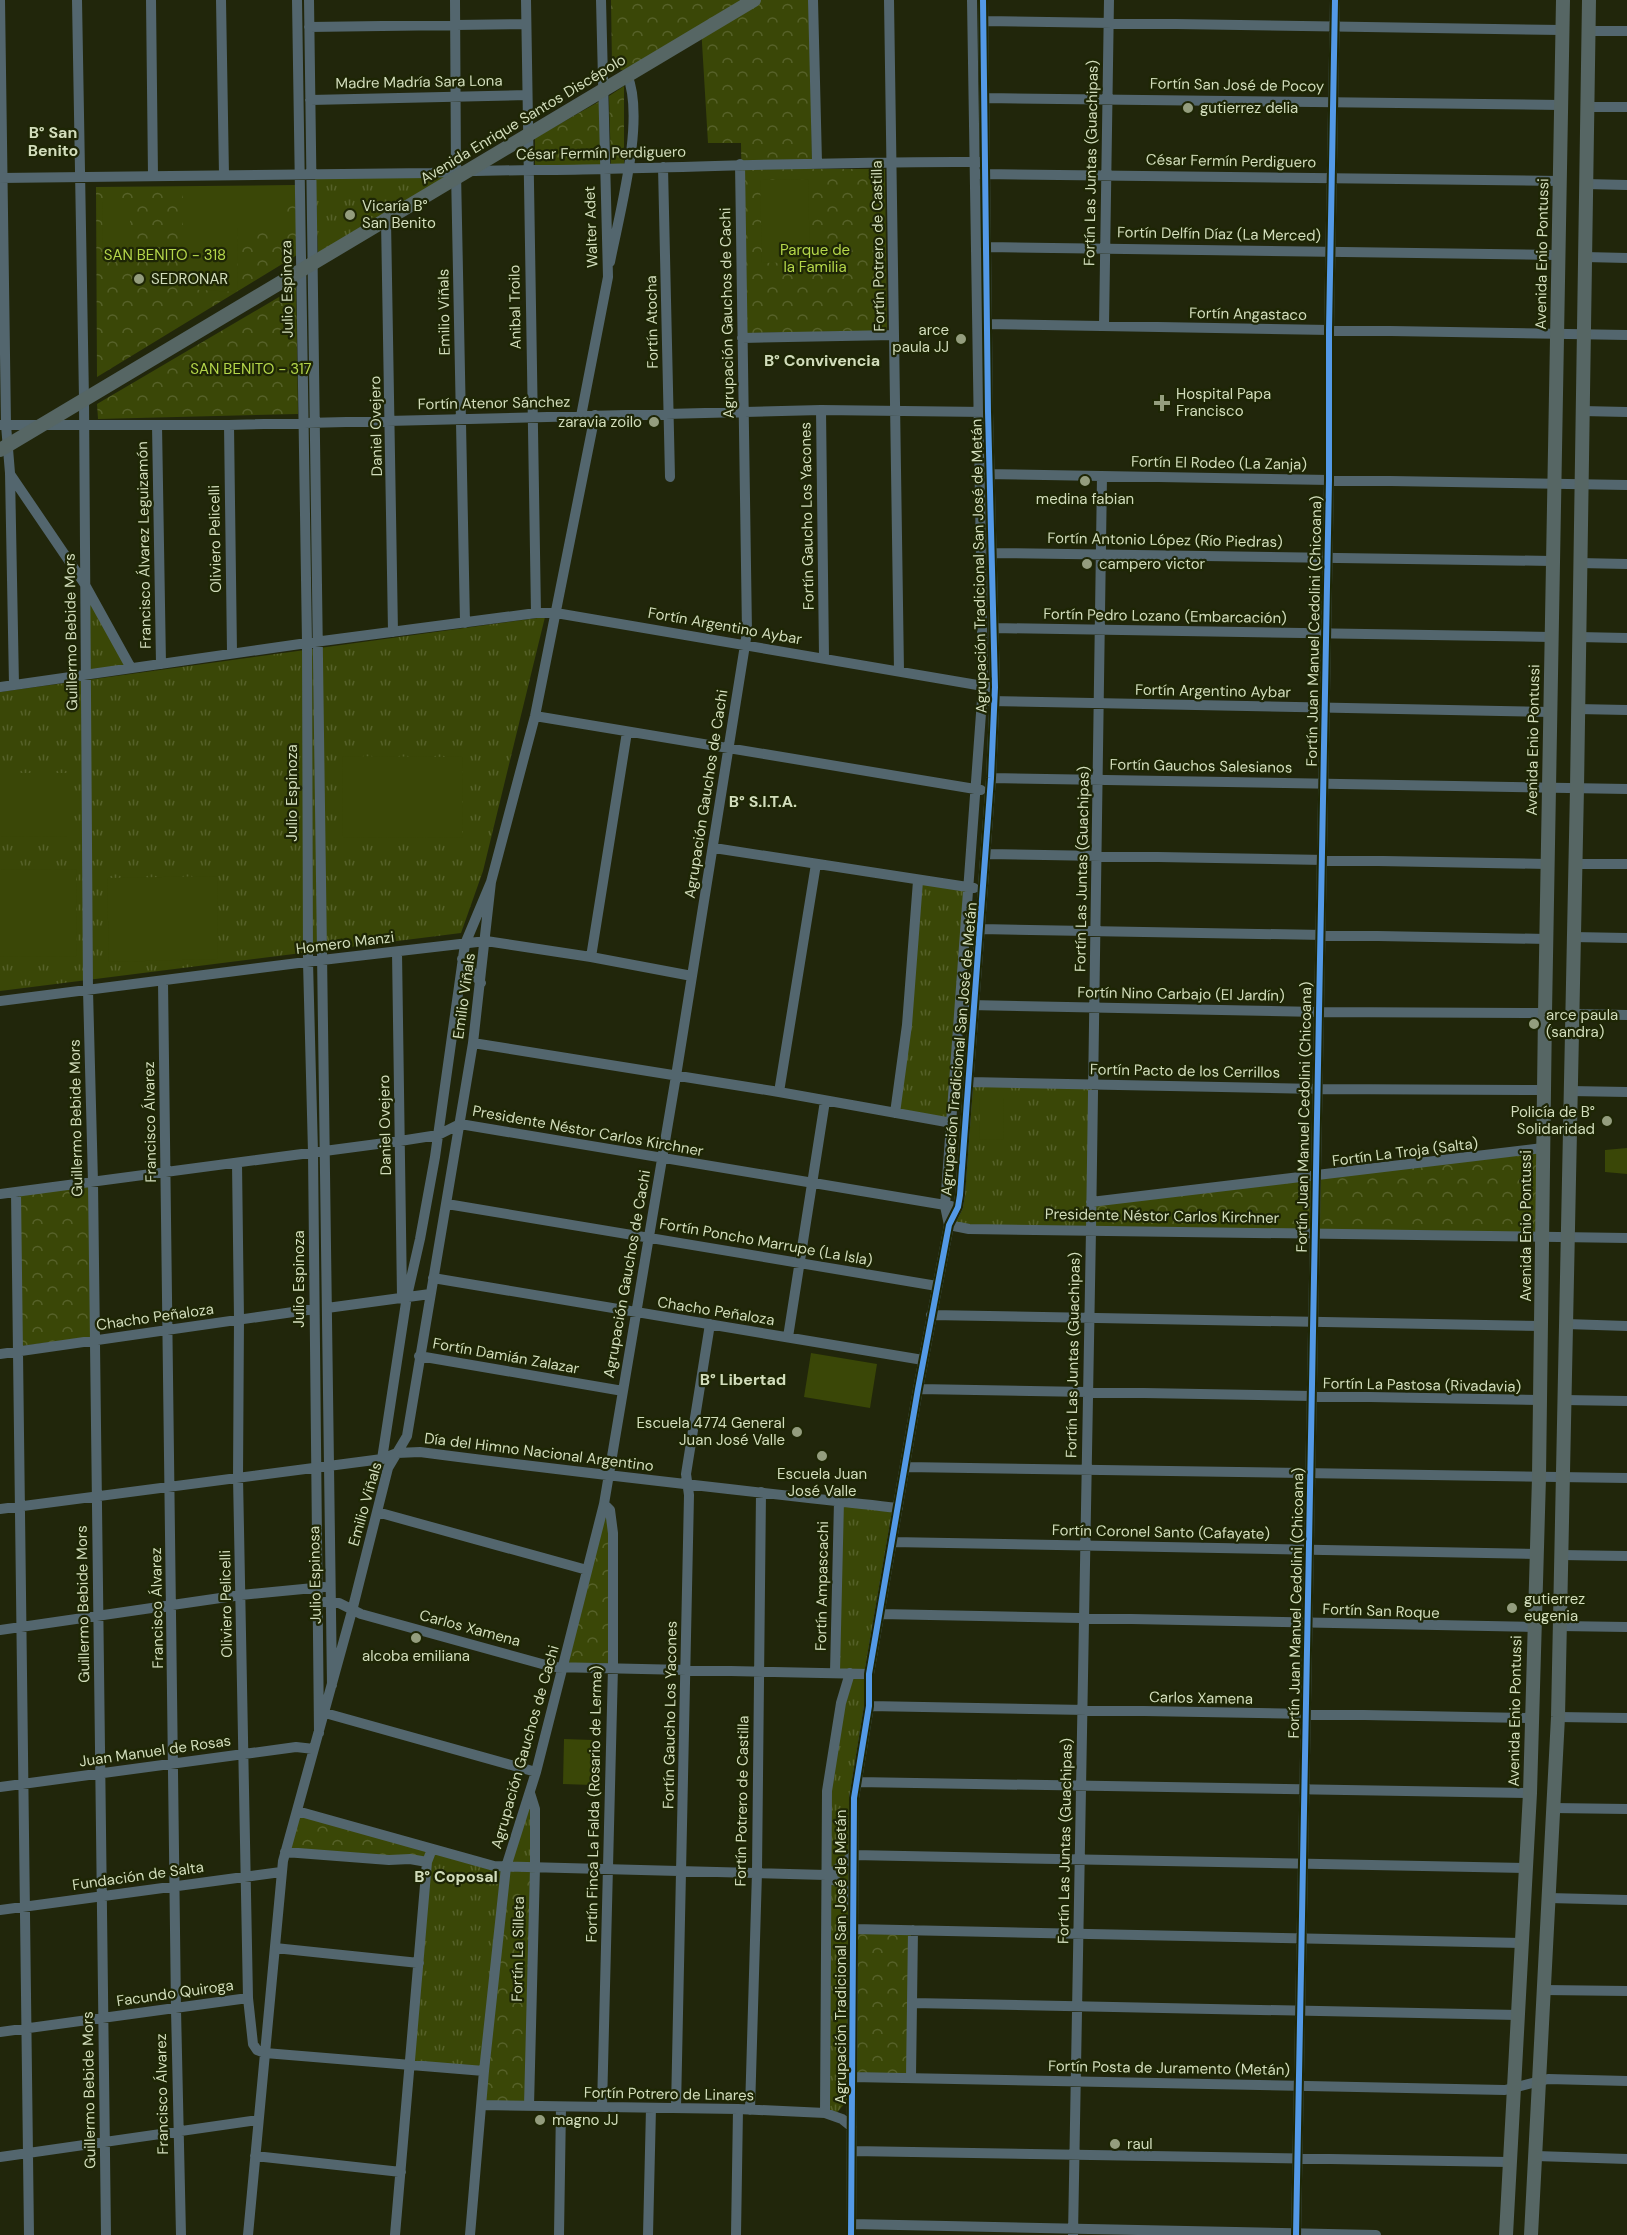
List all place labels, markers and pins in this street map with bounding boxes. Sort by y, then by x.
place label: gutierrez delia [1200,98,1298,118]
marker: gutierrez delia [1181,101,1195,115]
place label: Vicaría B° San Benito [362,196,436,233]
marker: Vicaría B° San Benito [343,208,357,222]
place label: SEDRONAR [151,269,228,289]
marker: SEDRONAR [132,272,146,286]
place label: arce paula JJ [892,320,949,357]
marker: arce paula JJ [954,332,968,346]
place label: Hospital Papa Francisco [1176,384,1271,421]
marker: Hospital Papa Francisco [1153,394,1171,412]
place label: zaravia zoilo [558,412,642,432]
marker: zaravia zoilo [647,415,661,429]
marker: medina fabian [1078,474,1092,488]
place label: medina fabian [1036,489,1134,509]
place label: campero victor [1099,554,1206,574]
marker: campero victor [1080,557,1094,571]
place label: arce paula (sandra) [1546,1005,1618,1042]
marker: arce paula (sandra) [1527,1017,1541,1031]
place label: Policía de B° Solidaridad [1511,1102,1595,1139]
marker: Policía de B° Solidaridad [1600,1114,1614,1128]
place label: Escuela 4774 General Juan José Valle [636,1413,785,1450]
marker: Escuela 4774 General Juan José Valle [790,1425,804,1439]
marker: Escuela Juan José Valle [815,1449,829,1463]
place label: Escuela Juan José Valle [777,1464,867,1501]
place label: gutierrez eugenia [1524,1589,1585,1626]
marker: gutierrez eugenia [1505,1601,1519,1615]
marker: alcoba emiliana [409,1631,423,1645]
place label: alcoba emiliana [362,1646,470,1666]
place label: magno JJ [552,2110,618,2130]
marker: magno JJ [533,2113,547,2127]
place label: raul [1127,2134,1153,2154]
marker: raul [1108,2137,1122,2151]

